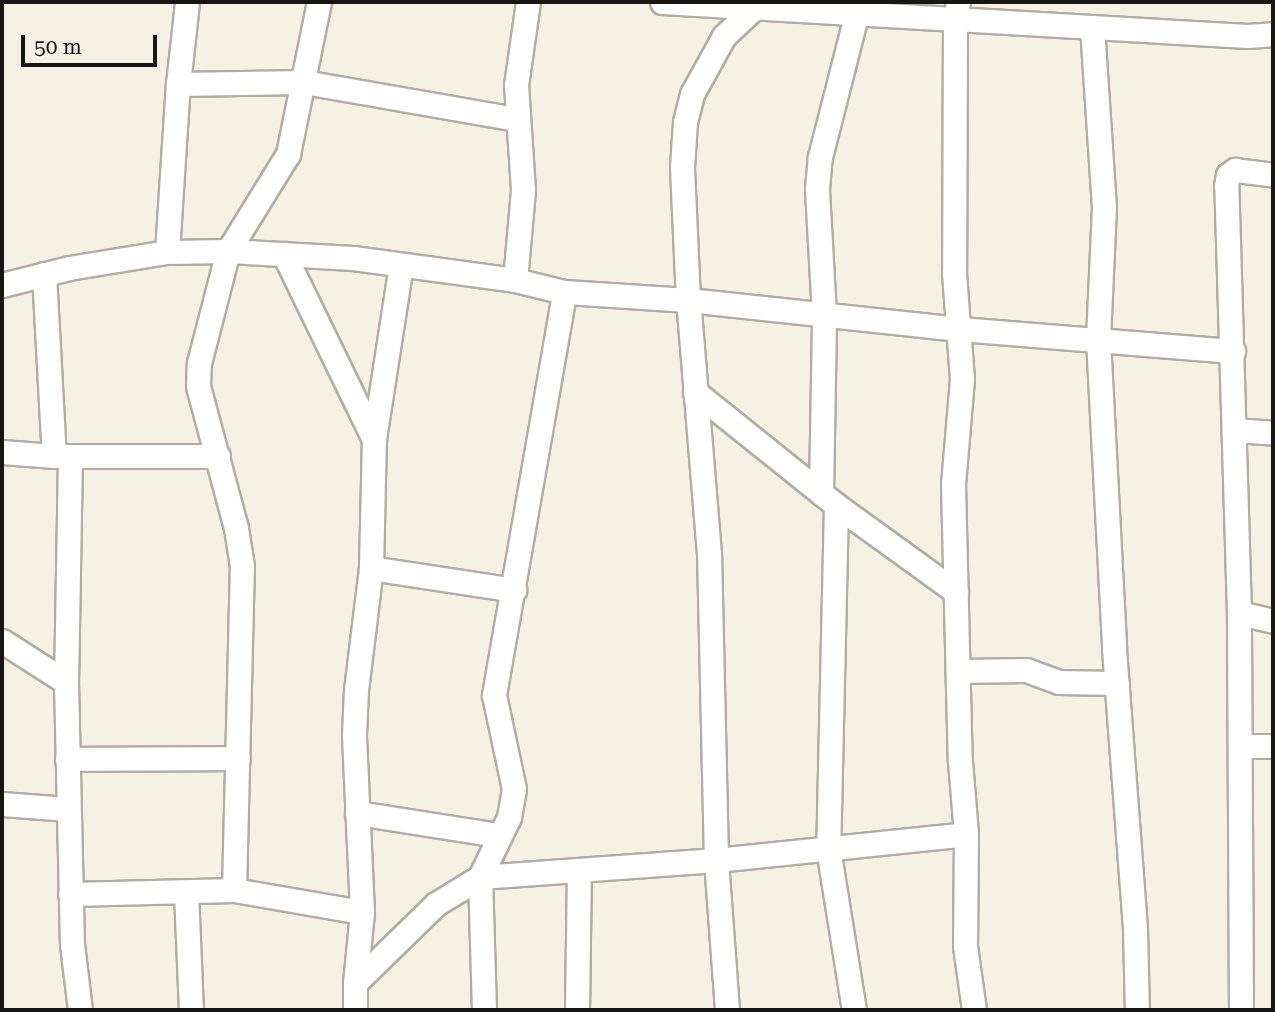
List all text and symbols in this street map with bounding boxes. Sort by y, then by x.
scale bar [24,21,161,65]
text: 50 m [34,35,82,59]

